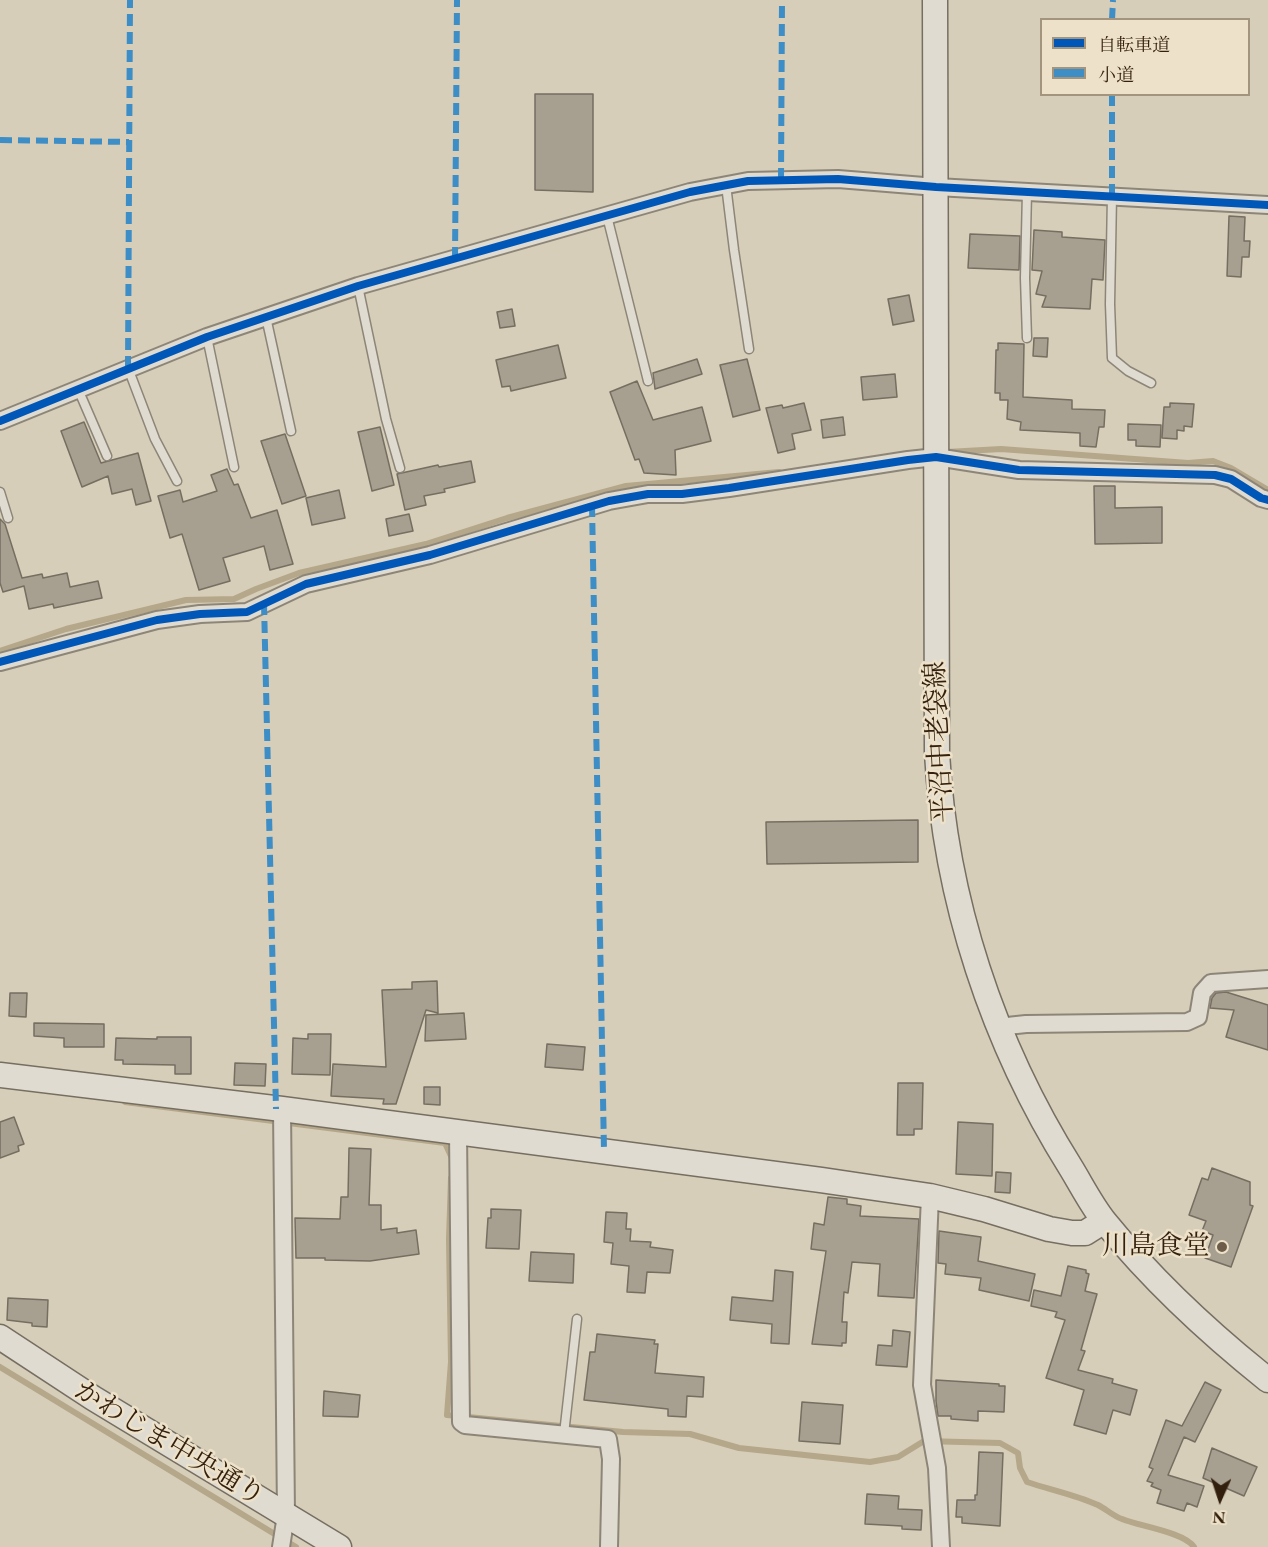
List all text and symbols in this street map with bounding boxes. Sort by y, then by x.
legend [1040,18,1250,96]
text: 自転車道 [1098,33,1170,56]
text: 小道 [1098,63,1134,86]
street label: 平沼中老袋線 [920,660,960,824]
place label: 川島食堂 [1102,1231,1210,1263]
marker: 川島食堂 [1215,1240,1229,1254]
street label: かわじま中央通り [68,1374,270,1514]
north arrow [1190,1469,1250,1529]
text: N [1212,1507,1226,1528]

